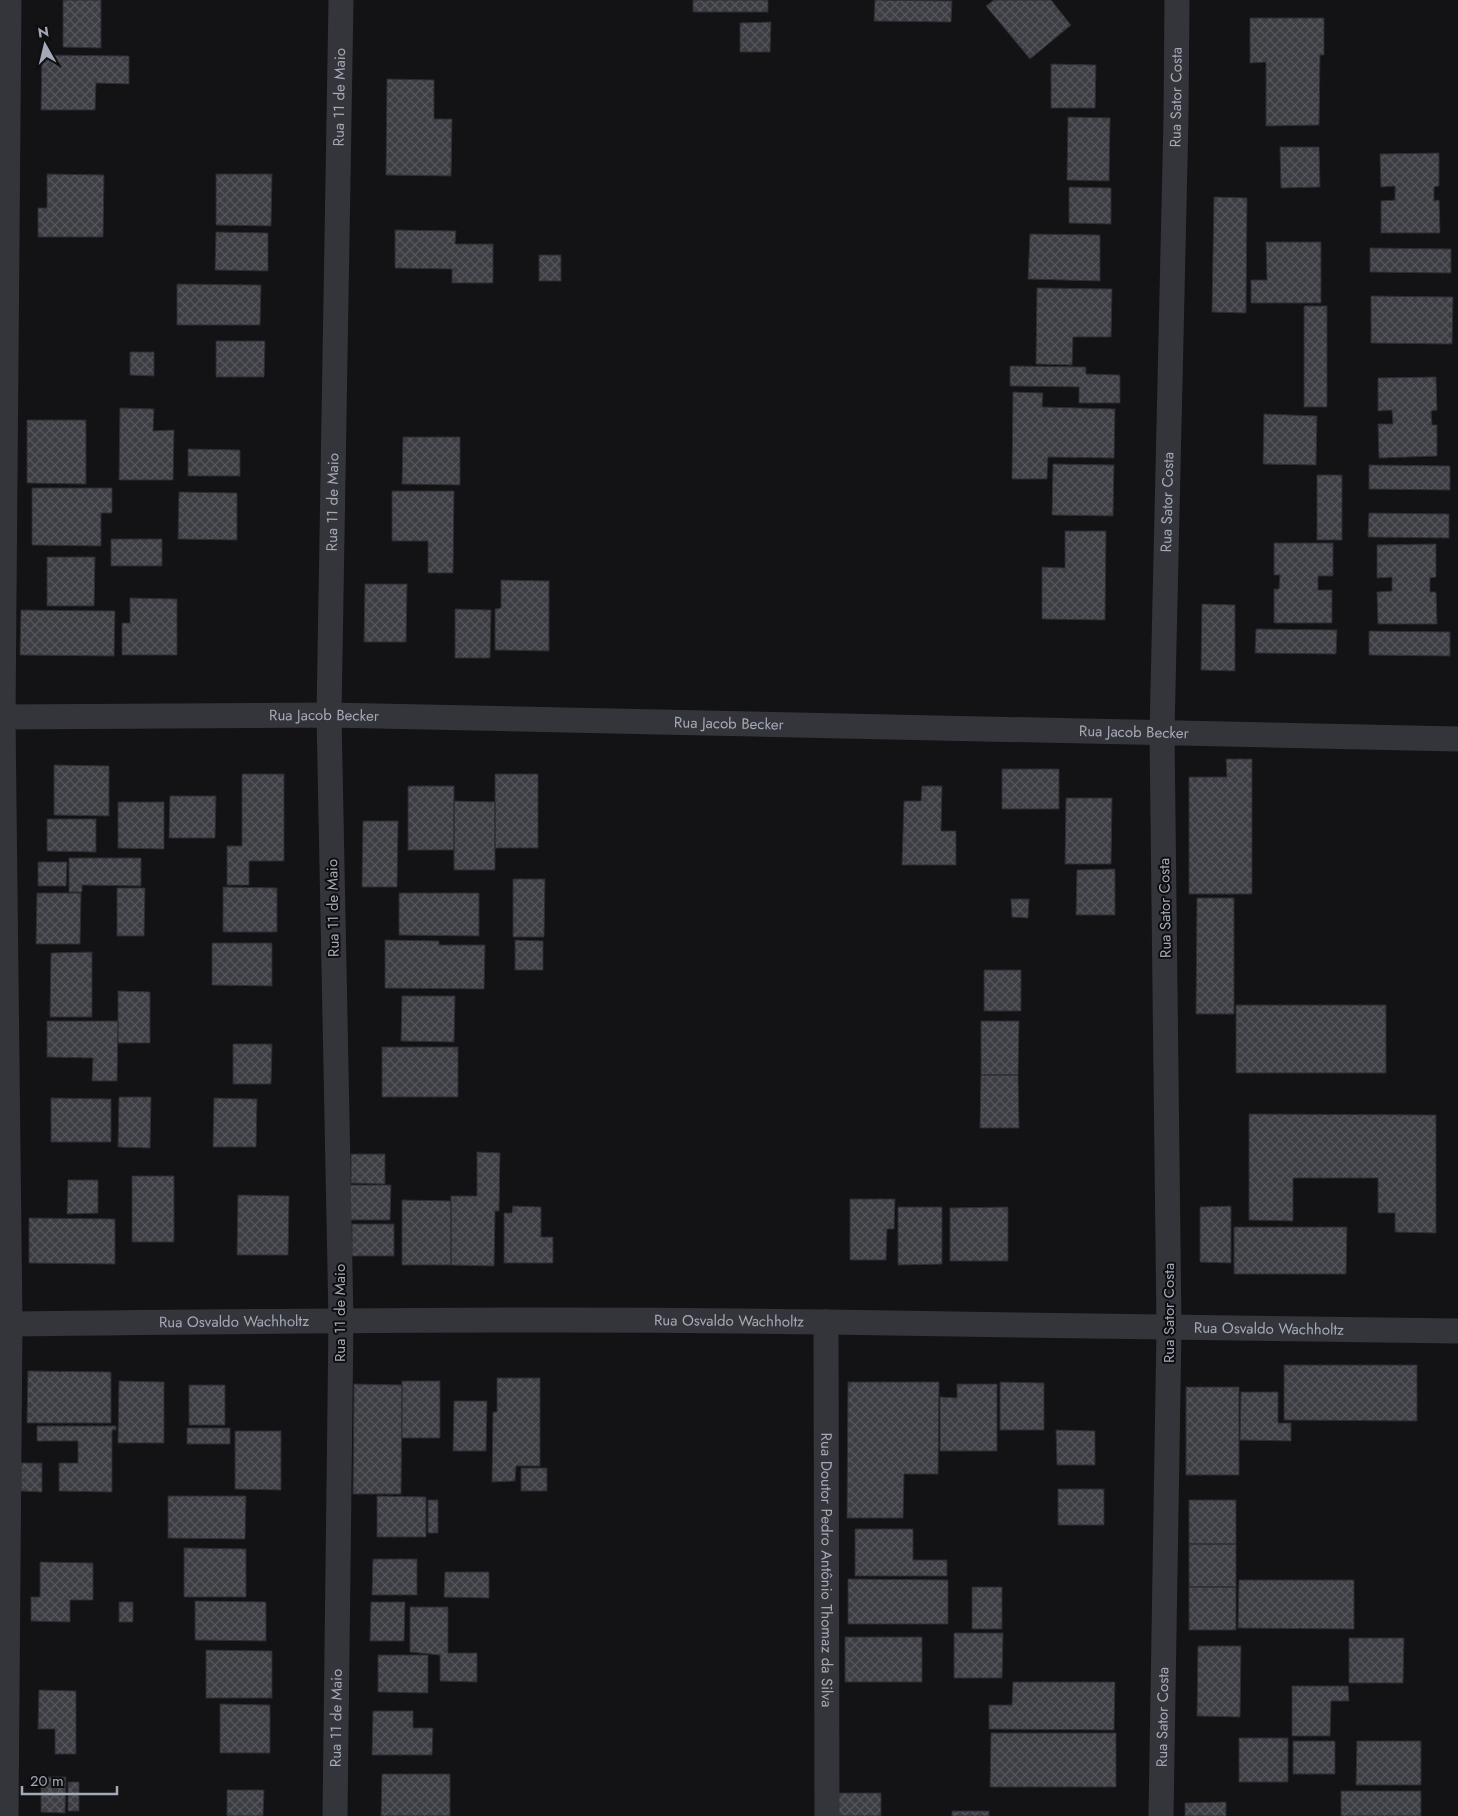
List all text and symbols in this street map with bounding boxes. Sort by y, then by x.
north arrow [20,20,70,70]
text: N [36,21,50,43]
street label: Rua Sator Costa [1164,47,1188,148]
street label: Rua 11 de Maio [328,48,351,147]
street label: Rua Sator Costa [1155,452,1179,553]
street label: Rua 11 de Maio [321,453,344,552]
street label: Rua Jacob Becker [269,704,380,727]
street label: Rua Jacob Becker [674,711,785,736]
street label: Rua Jacob Becker [1079,720,1190,744]
street label: Rua Sator Costa [1153,858,1177,958]
street label: Rua 11 de Maio [321,859,345,957]
street label: Rua Sator Costa [1158,1263,1180,1363]
street label: Rua 11 de Maio [329,1264,351,1362]
street label: Rua Osvaldo Wachholtz [654,1309,804,1333]
street label: Rua Osvaldo Wachholtz [159,1310,309,1333]
street label: Rua Osvaldo Wachholtz [1194,1317,1344,1341]
street label: Rua Doutor Pedro Antônio Thomaz da Silva [815,1433,838,1707]
street label: Rua Sator Costa [1151,1667,1174,1767]
street label: Rua 11 de Maio [325,1669,348,1767]
scale bar [22,1764,118,1796]
text: 20 m [30,1770,64,1792]

